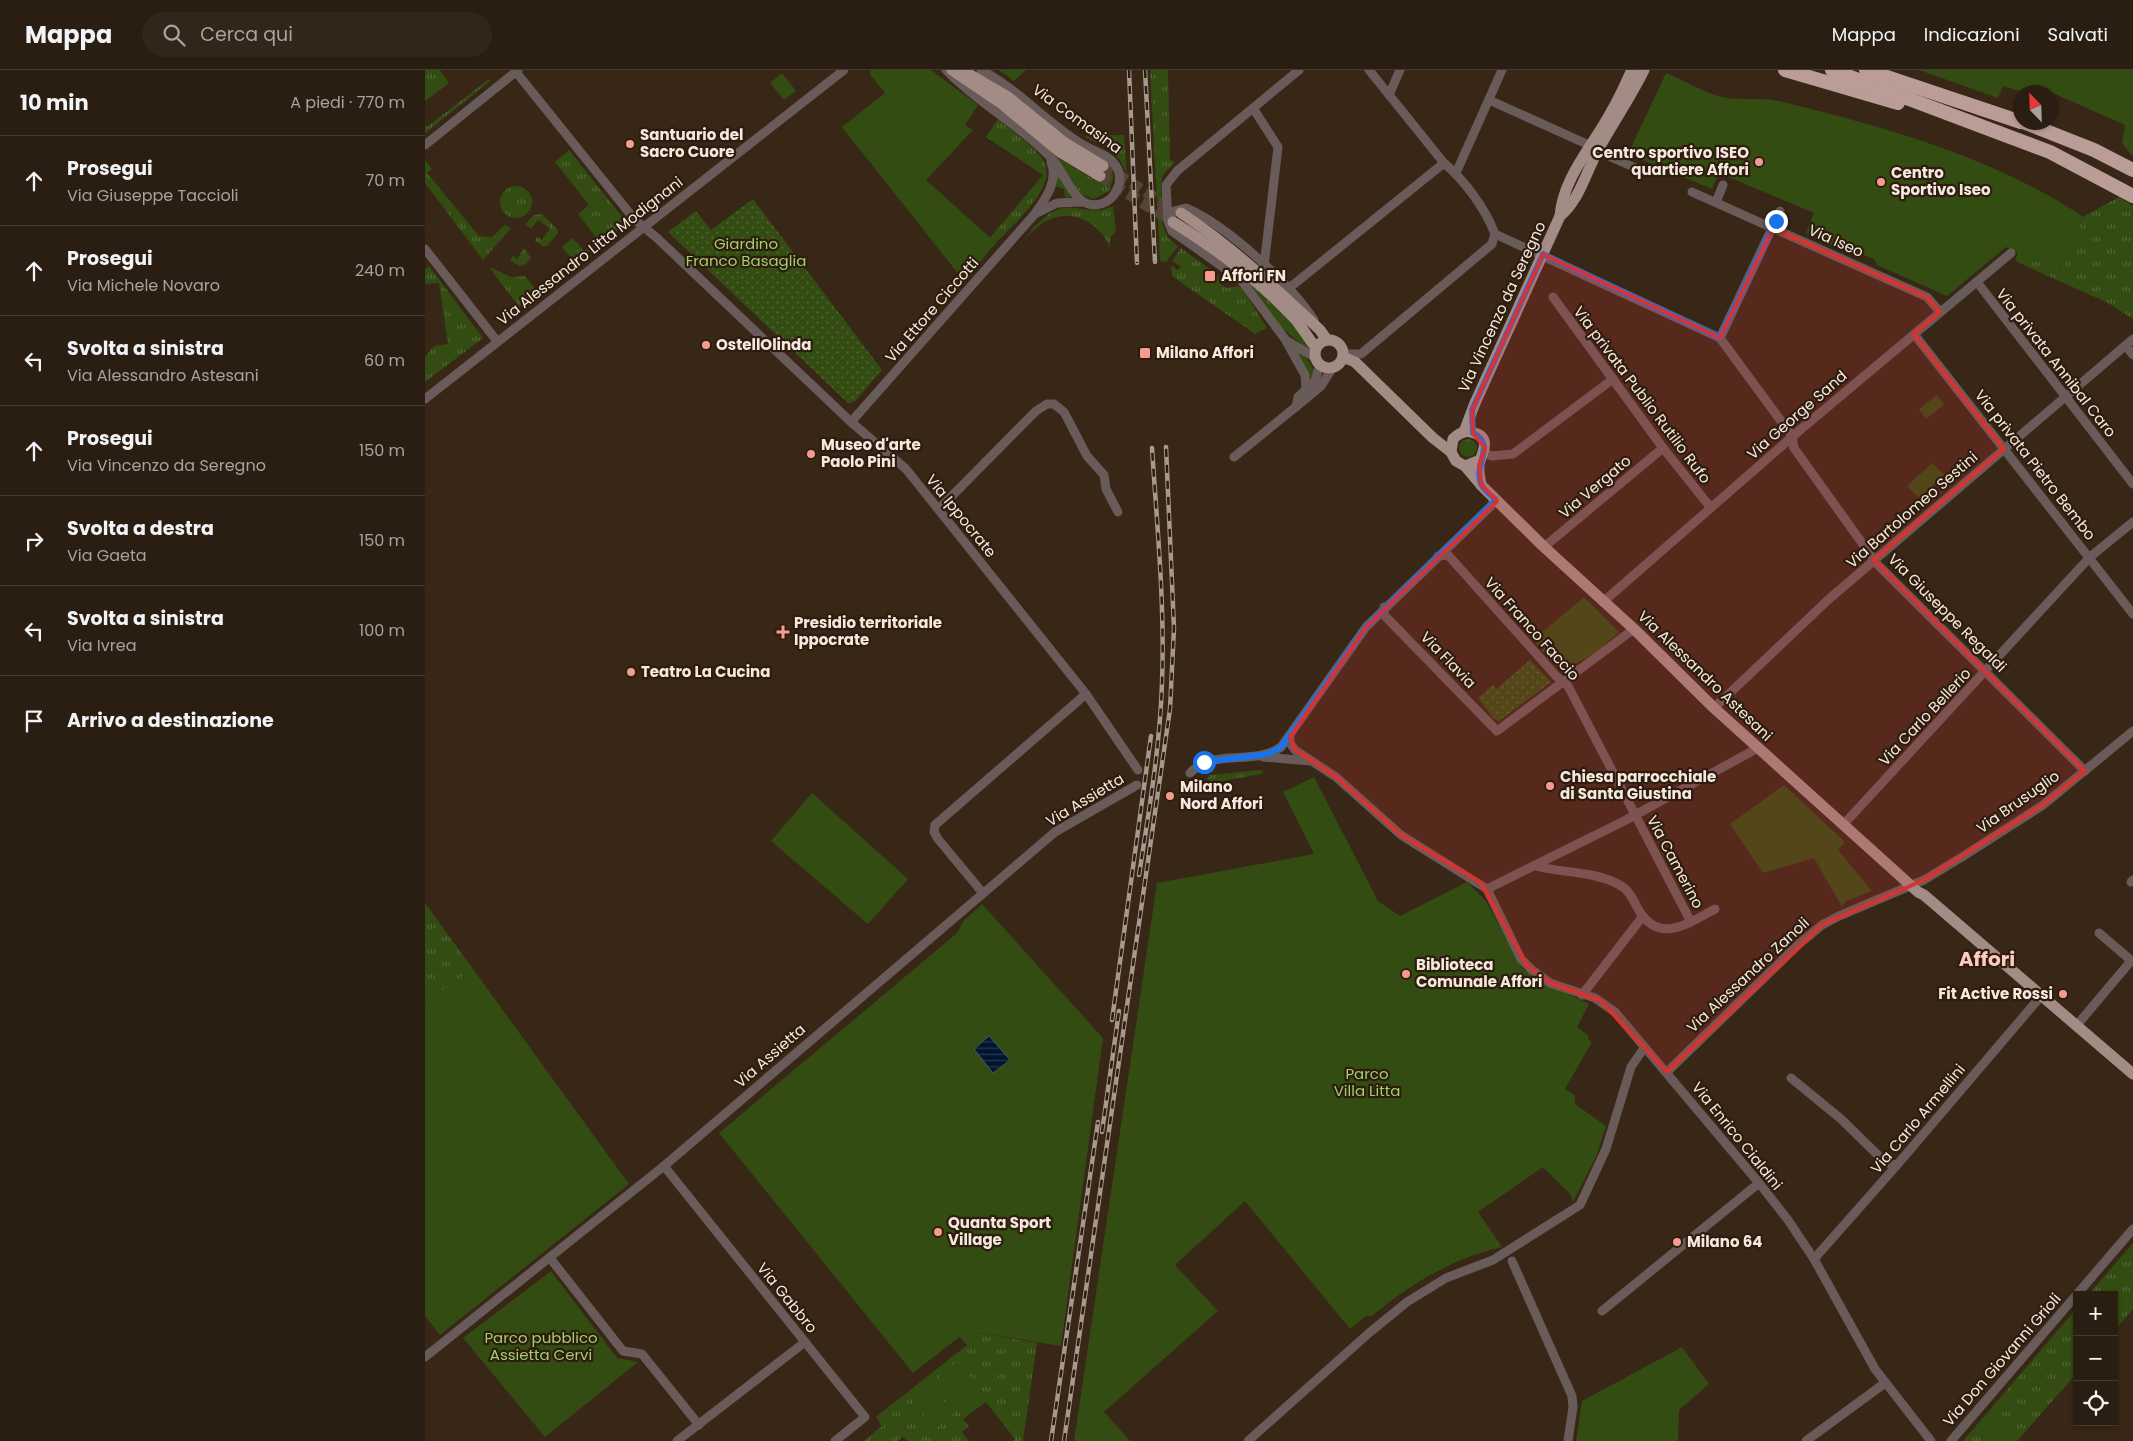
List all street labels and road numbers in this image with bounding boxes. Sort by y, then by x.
street label: Via Comasina [1028,79,1126,158]
street label: Via Alessandro Litta Modignani [492,171,687,330]
street label: Via Vincenzo da Seregno [1453,218,1550,396]
street label: Via Iseo [1805,219,1867,262]
street label: Via Ettore Ciccotti [880,253,983,367]
street label: Via privata Annibal Caro [1992,284,2121,441]
street label: Via privata Publio Rutilio Rufo [1569,302,1716,488]
street label: Via George Sand [1742,365,1851,464]
street label: Via privata Pietro Bembo [1970,385,2101,544]
street label: Via Bartolomeo Sestini [1841,447,1982,573]
street label: Via Vergato [1554,450,1635,523]
street label: Via Ippocrate [921,470,1001,562]
street label: Via Giuseppe Regaldi [1883,549,2011,677]
street label: Via Franco Faccio [1480,572,1585,685]
street label: Via Alessandro Astesani [1633,606,1777,746]
street label: Via Flavia [1416,627,1481,693]
street label: Via Carlo Bellerio [1874,663,1976,770]
street label: Via Brusuglio [1972,765,2063,838]
street label: Via Assietta [1042,768,1128,831]
street label: Via Camerino [1642,811,1709,912]
street label: Via Alessandro Zanoli [1682,912,1814,1037]
street label: Via Assietta [730,1019,810,1092]
street label: Via Carlo Armellini [1865,1059,1970,1178]
street label: Via Enrico Cialdini [1687,1077,1788,1194]
street label: Via Gabbro [752,1258,822,1337]
street label: Via Don Giovanni Grioli [1938,1289,2065,1431]

